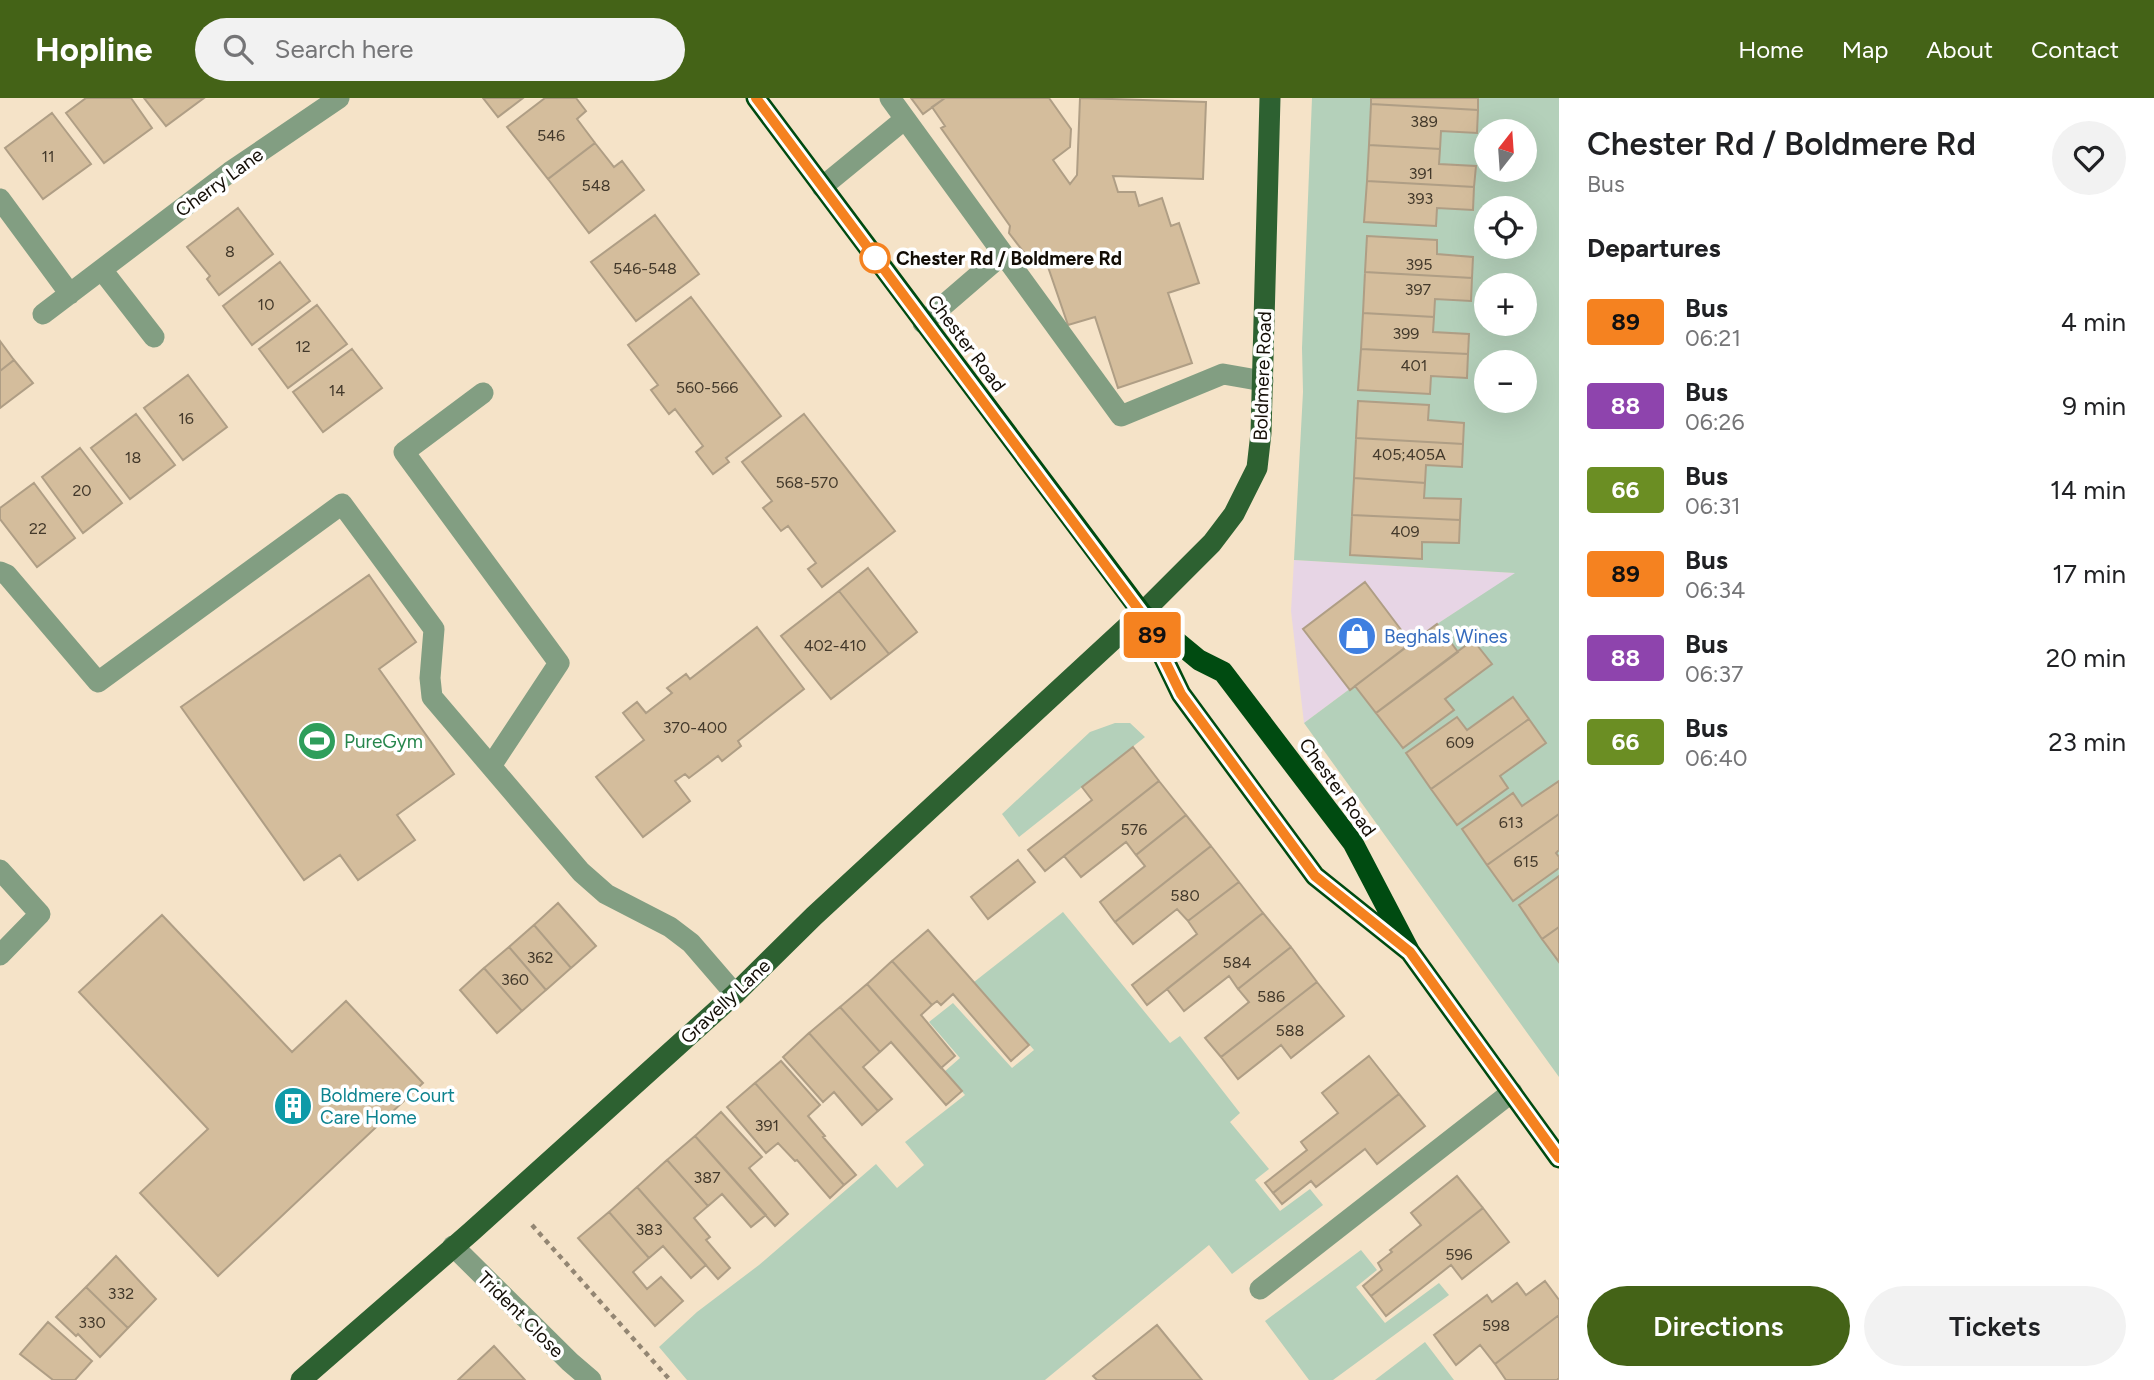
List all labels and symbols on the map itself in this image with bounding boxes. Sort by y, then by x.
house number: 389 [1410,112,1438,131]
north arrow [1474,119,1536,182]
house number: 546 [537,126,565,145]
street label: Cherry Lane [171,143,268,222]
house number: 11 [41,147,55,166]
house number: 391 [1409,164,1433,183]
house number: 548 [582,176,610,195]
house number: 393 [1407,189,1433,208]
house number: 8 [225,242,235,261]
marker: Chester Rd / Boldmere Rd [860,243,890,273]
place label: Chester Rd / Boldmere Rd [896,247,1122,270]
house number: 395 [1406,255,1432,274]
house number: 546-548 [613,259,677,278]
house number: 397 [1405,280,1432,299]
street label: Chester Road [923,290,1011,397]
house number: 10 [258,295,274,314]
street label: Boldmere Road [1249,311,1276,441]
house number: 399 [1393,324,1419,343]
house number: 12 [295,337,311,356]
house number: 401 [1401,356,1427,375]
house number: 560-566 [676,378,738,397]
house number: 14 [329,381,345,400]
house number: 16 [178,409,194,428]
house number: 405;405A [1372,445,1446,464]
house number: 18 [125,448,141,467]
house number: 568-570 [776,473,838,492]
house number: 20 [72,481,92,500]
house number: 22 [29,519,47,538]
house number: 409 [1390,522,1420,541]
line badge: 89 [1120,612,1184,658]
shop icon: Beghals Wines [1336,615,1378,657]
place label: Beghals Wines [1384,625,1508,648]
house number: 402-410 [804,636,866,655]
house number: 370-400 [663,718,727,737]
sports icon: PureGym [296,720,338,762]
place label: PureGym [344,730,423,753]
house number: 609 [1446,733,1474,752]
street label: Chester Road [1294,734,1381,841]
house number: 613 [1499,813,1523,832]
house number: 576 [1121,820,1147,839]
house number: 615 [1514,852,1538,871]
house number: 580 [1170,886,1200,905]
house number: 362 [527,948,553,967]
house number: 584 [1223,953,1252,972]
street label: Gravelly Lane [676,954,775,1049]
house number: 360 [501,970,529,989]
house number: 586 [1257,987,1285,1006]
house number: 588 [1276,1021,1304,1040]
place label: Boldmere Court Care Home [320,1084,455,1129]
building icon: Boldmere Court Care Home [272,1085,314,1127]
house number: 391 [755,1116,779,1135]
house number: 387 [693,1168,721,1187]
house number: 383 [635,1220,663,1239]
house number: 596 [1445,1245,1473,1264]
street label: Trident Close [473,1266,569,1362]
house number: 332 [108,1284,134,1303]
house number: 330 [78,1313,106,1332]
house number: 598 [1482,1316,1510,1335]

